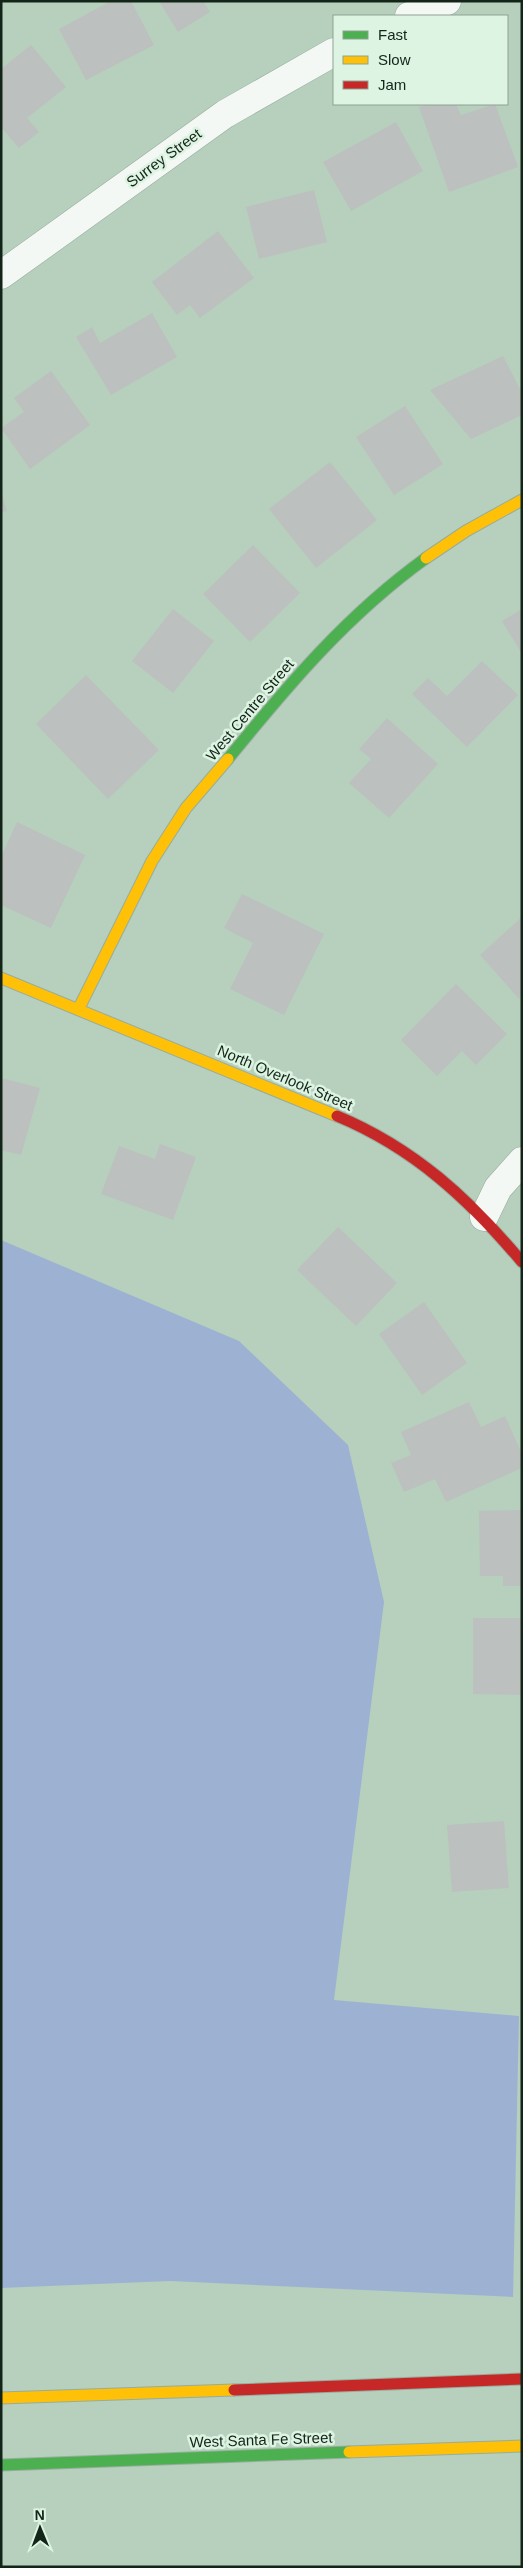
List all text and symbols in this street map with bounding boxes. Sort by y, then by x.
legend [333,15,508,105]
text: Fast [378,26,408,43]
text: Slow [378,51,411,68]
text: Jam [378,76,406,93]
street label: Surrey Street [123,124,205,190]
street label: West Centre Street [202,655,298,764]
street label: North Overlook Street [215,1041,356,1114]
street label: West Santa Fe Street [189,2428,334,2450]
north arrow [15,2503,65,2553]
text: N [35,2507,45,2523]

